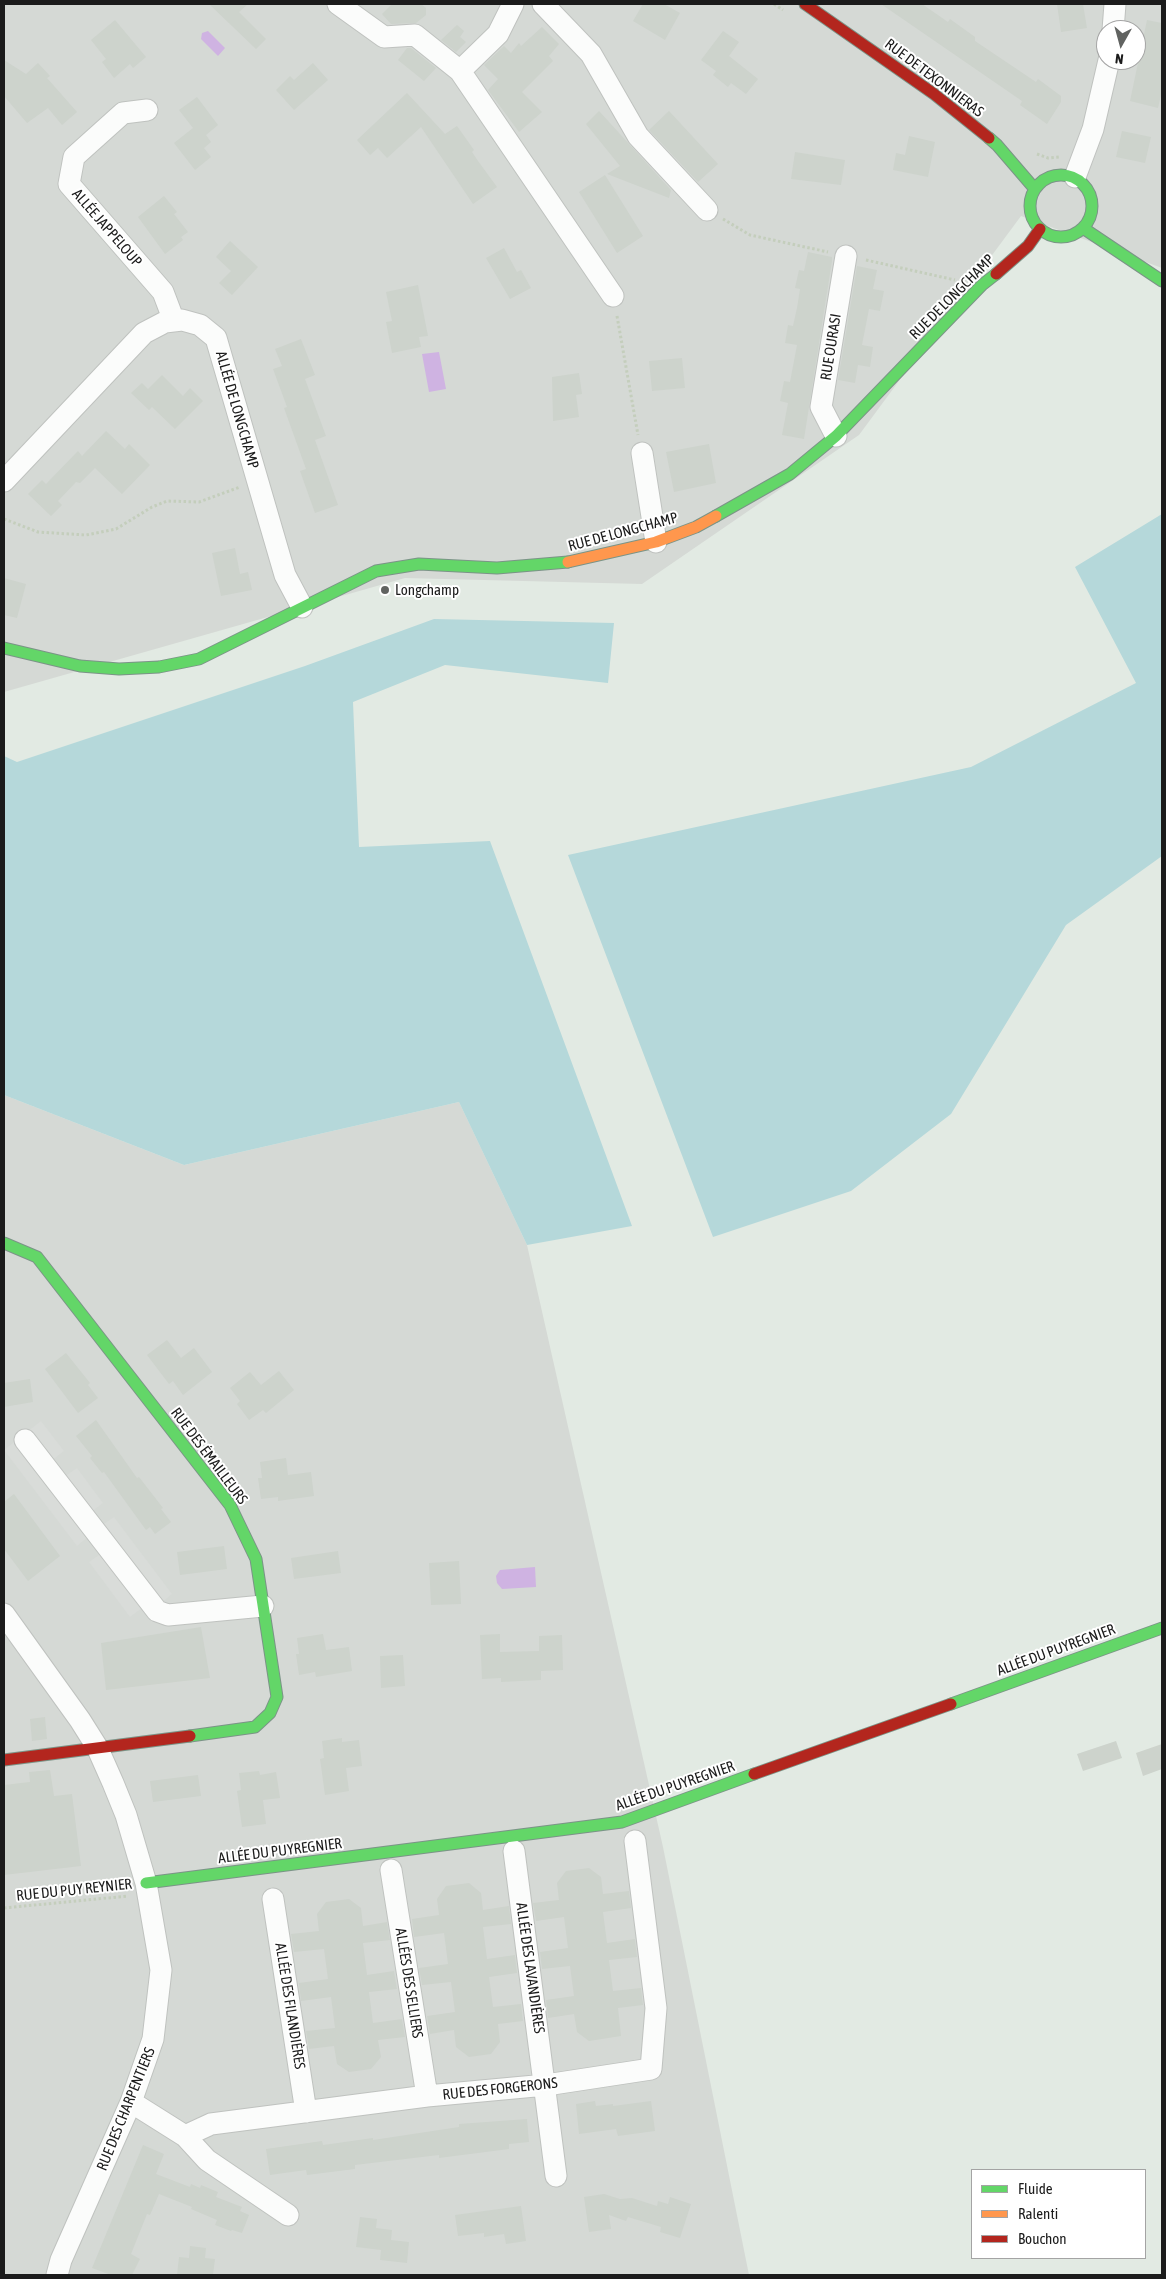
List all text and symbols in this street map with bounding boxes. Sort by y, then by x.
north arrow [1096,20,1146,70]
street label: RUE DE TEXONNIERAS [881,35,987,121]
text: N [1114,50,1124,67]
street label: ALLÉE JAPPELOUP [68,185,146,271]
street label: RUE DE LONGCHAMP [906,251,998,343]
street label: RUE OURASI [817,312,845,382]
street label: ALLÉE DE LONGCHAMP [212,349,262,471]
street label: RUE DE LONGCHAMP [566,509,680,555]
place label: Longchamp [395,581,459,599]
marker: Longchamp [379,584,391,596]
street label: RUE DES ÉMAILLEURS [167,1404,251,1508]
street label: ALLÉE DU PUYREGNIER [994,1620,1118,1680]
street label: ALLÉE DU PUYREGNIER [613,1757,737,1815]
street label: ALLÉE DU PUYREGNIER [217,1834,343,1868]
street label: RUE DU PUY REYNIER [15,1875,133,1905]
street label: ALLÉE DES LAVANDIÈRES [512,1901,548,2035]
street label: ALLÉES DES SELLIERS [391,1927,427,2039]
street label: ALLÉE DES FILANDIÈRES [271,1942,309,2070]
street label: RUE DES CHARPENTIERS [93,2045,159,2173]
street label: RUE DES FORGERONS [442,2074,558,2104]
legend [971,2169,1146,2259]
text: Fluide [1018,2180,1053,2197]
text: Ralenti [1018,2205,1058,2222]
text: Bouchon [1018,2230,1067,2247]

